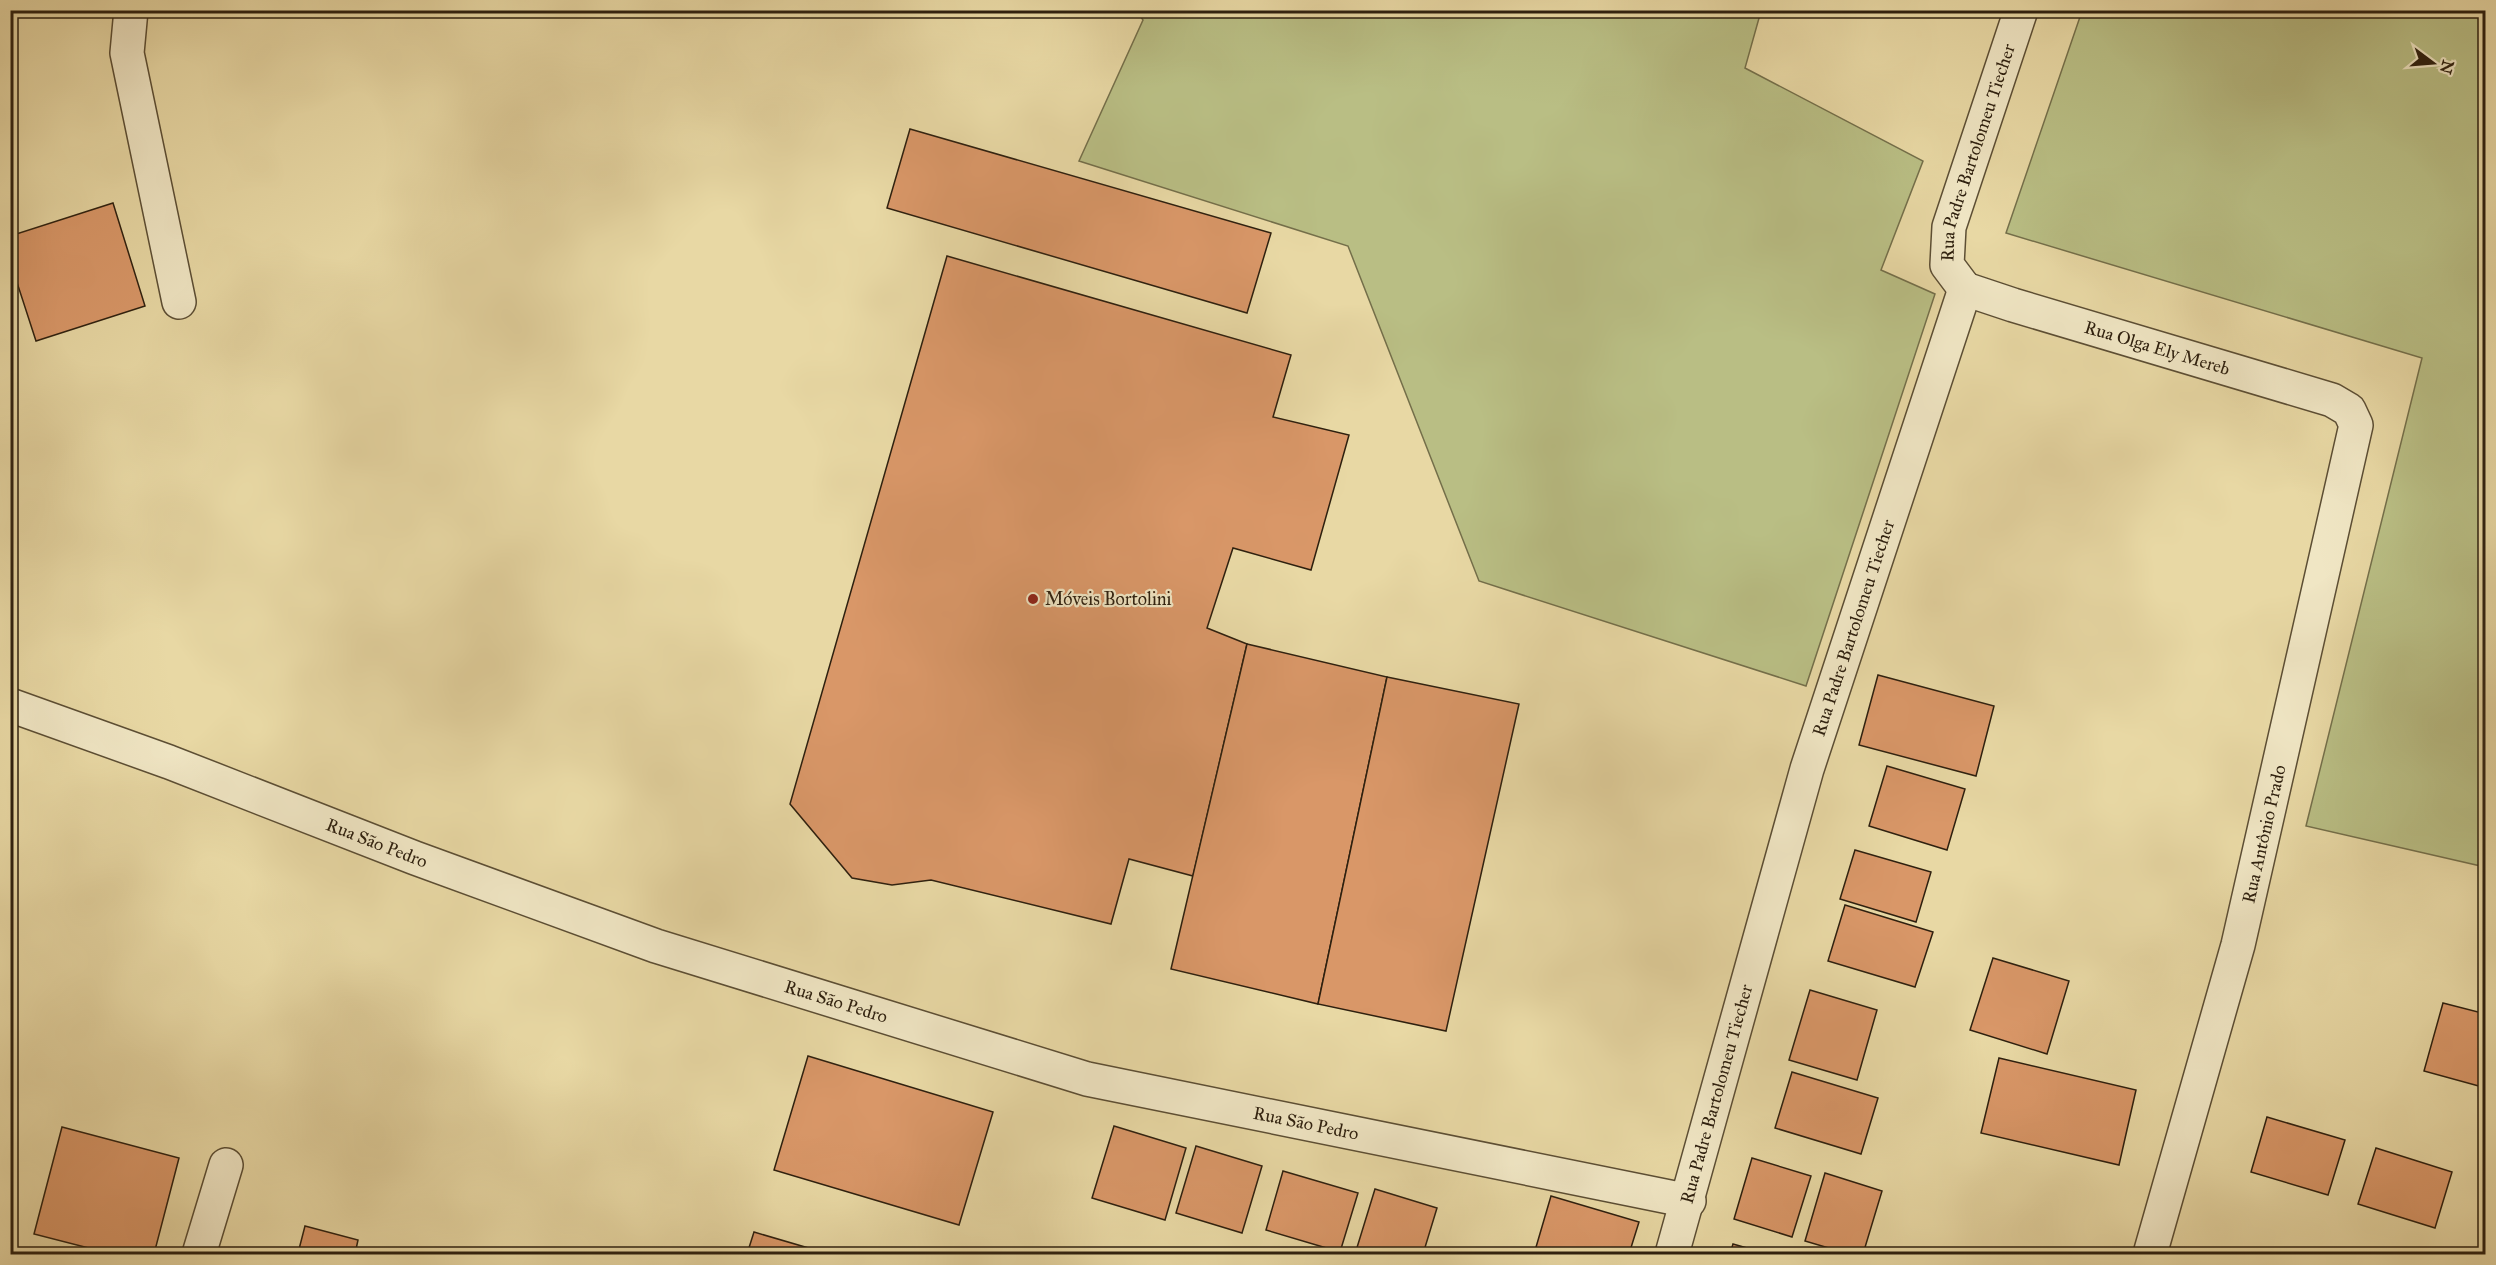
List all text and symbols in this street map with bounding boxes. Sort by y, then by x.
north arrow [2403,33,2463,93]
street label: Rua Padre Bartolomeu Tiecher [1936,41,2020,262]
text: N [2436,58,2458,77]
street label: Rua Olga Ely Mereb [2082,316,2233,380]
street label: Rua Padre Bartolomeu Tiecher [1808,517,1899,739]
place label: Móveis Bortolini [1045,588,1172,610]
marker: Móveis Bortolini [1026,592,1040,606]
street label: Rua Antônio Prado [2237,763,2291,905]
street label: Rua São Pedro [323,813,431,873]
street label: Rua São Pedro [782,975,890,1028]
street label: Rua Padre Bartolomeu Tiecher [1676,982,1758,1206]
street label: Rua São Pedro [1251,1102,1361,1145]

